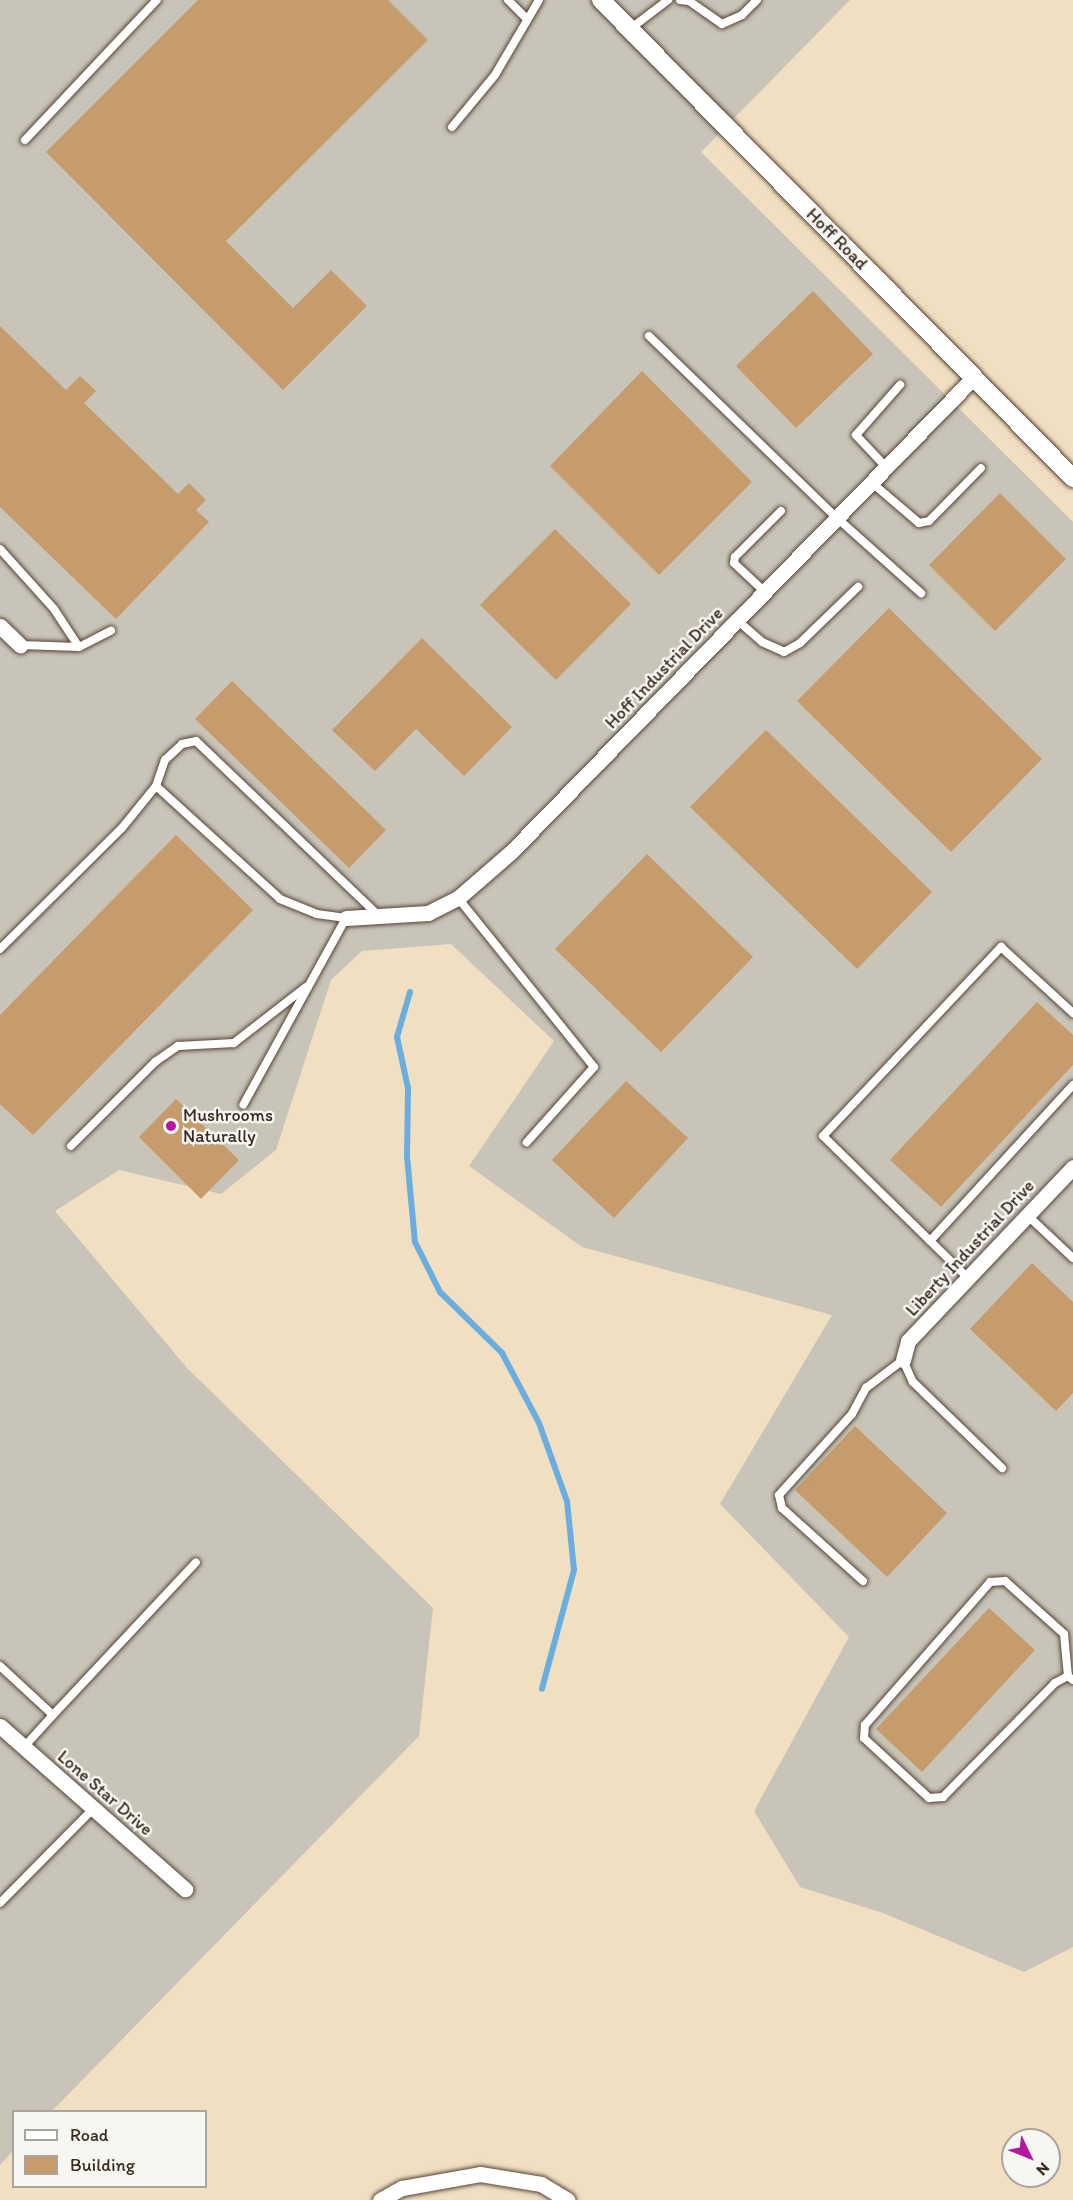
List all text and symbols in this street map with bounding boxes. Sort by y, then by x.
street label: Hoff Road [802,204,872,274]
street label: Hoff Industrial Drive [600,603,728,733]
place label: Mushrooms Naturally [183,1105,273,1148]
marker: Mushrooms Naturally [164,1119,178,1133]
street label: Liberty Industrial Drive [901,1175,1039,1321]
street label: Lone Star Drive [53,1746,157,1840]
legend [12,2110,207,2188]
text: Road [70,2124,109,2146]
north arrow [1001,2128,1061,2188]
text: Building [70,2154,135,2176]
text: N [1032,2159,1054,2180]

